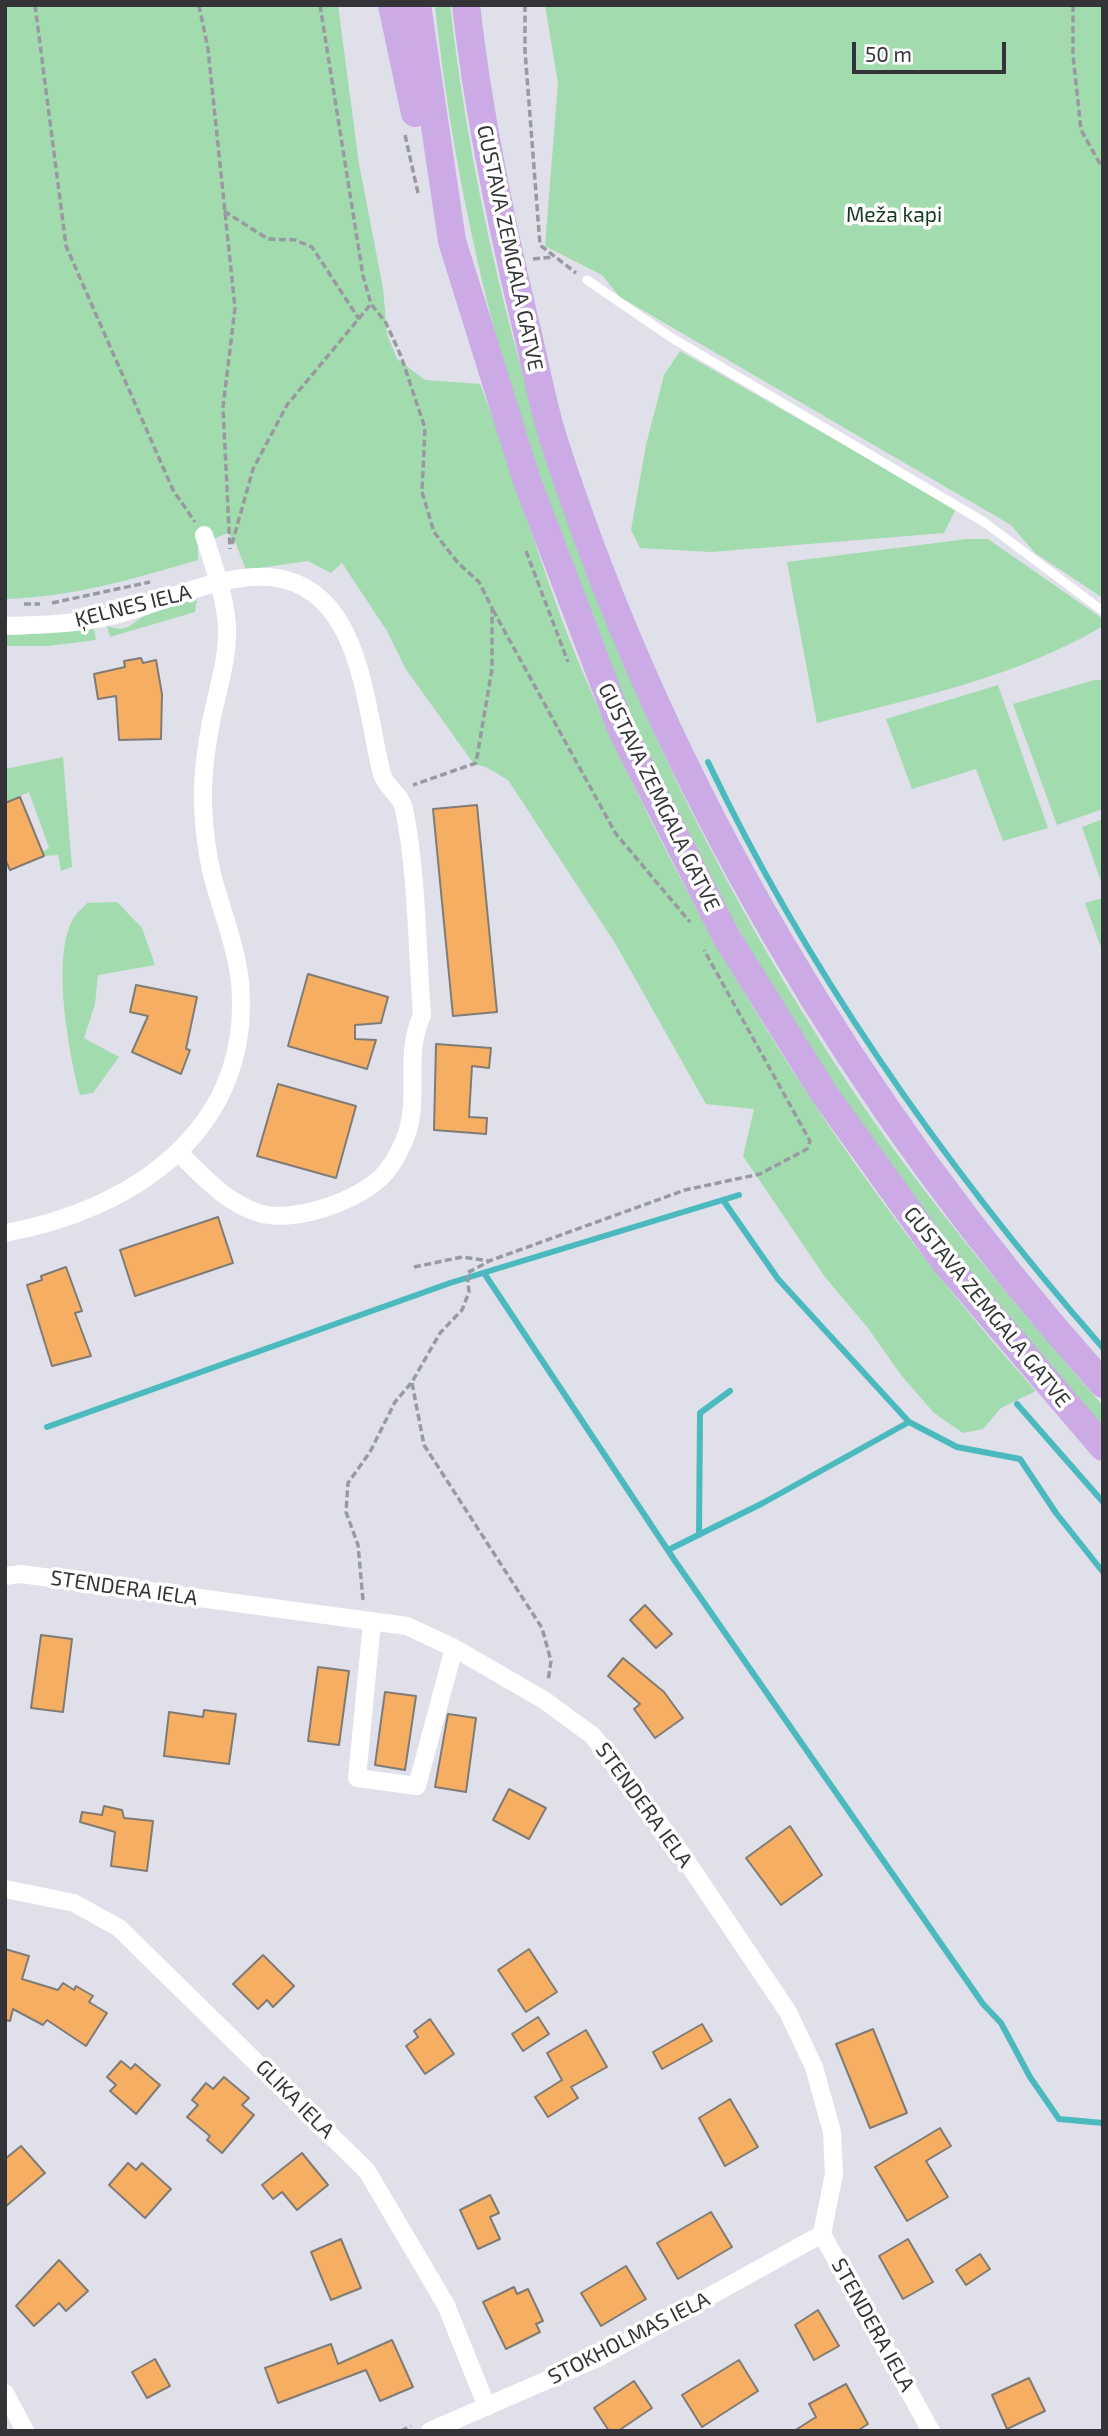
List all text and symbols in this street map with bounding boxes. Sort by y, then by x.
scale bar [856,28,1010,72]
text: 50 m [865,41,912,66]
street label: GUSTAVA ZEMGALA GATVE [472,123,548,373]
park label: Meža kapi [846,202,942,228]
street label: ĶELNES IELA [72,579,194,633]
street label: GUSTAVA ZEMGALA GATVE [593,679,725,915]
street label: GUSTAVA ZEMGALA GATVE [898,1202,1076,1412]
street label: STENDERA IELA [49,1565,199,1611]
street label: STENDERA IELA [590,1738,698,1872]
street label: GLIKA IELA [250,2054,340,2144]
street label: STENDERA IELA [826,2254,920,2396]
street label: STOKHOLMAS IELA [544,2286,714,2390]

